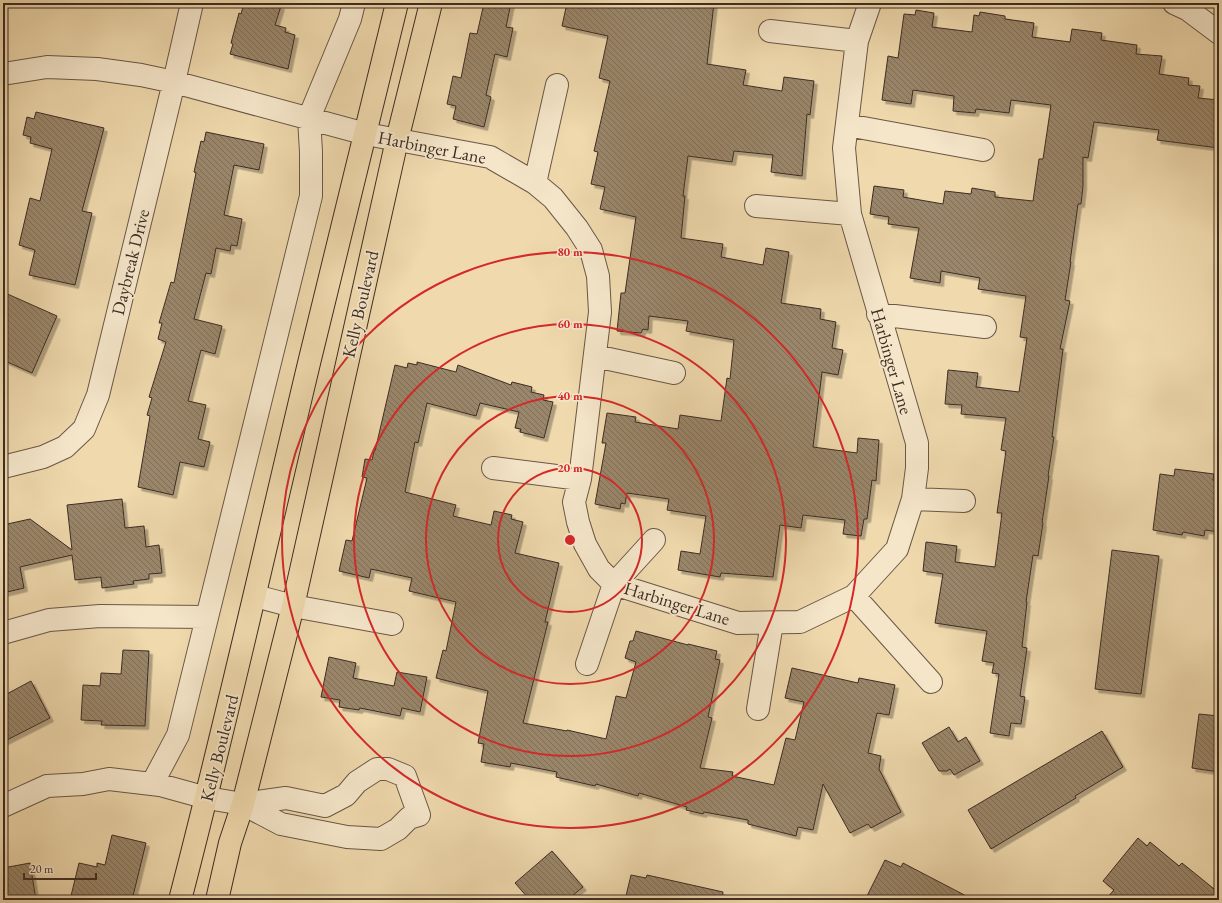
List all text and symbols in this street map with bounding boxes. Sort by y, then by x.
street label: Harbinger Lane [376,125,488,169]
street label: Daybreak Drive [106,207,154,317]
text: 80 m [557,244,583,260]
street label: Kelly Boulevard [336,247,384,360]
street label: Harbinger Lane [866,305,918,417]
text: 60 m [557,316,583,332]
text: 40 m [557,388,583,404]
text: 20 m [557,460,583,476]
centre of rings [563,533,577,547]
street label: Harbinger Lane [621,576,733,630]
street label: Kelly Boulevard [195,691,244,804]
scale bar [24,855,96,881]
text: 20 m [30,861,54,877]

